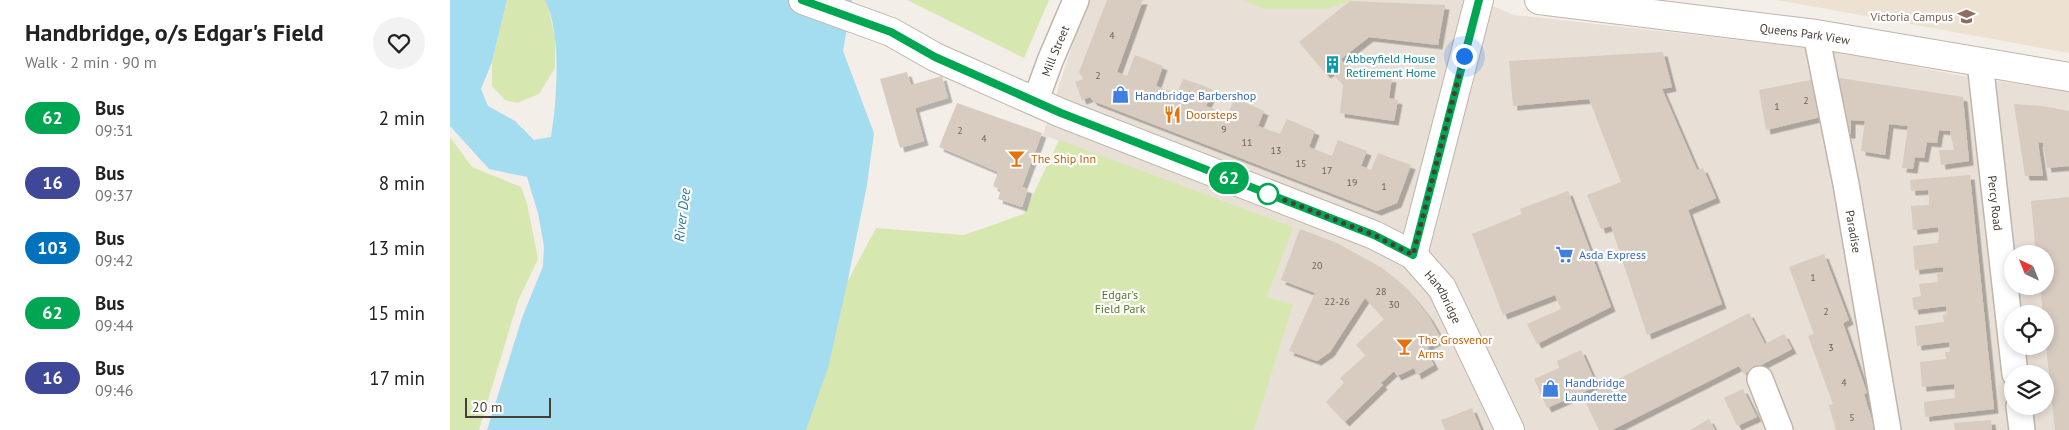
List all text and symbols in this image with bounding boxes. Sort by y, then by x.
school or university icon: Victoria Campus [1957,6,1977,26]
place label: Victoria Campus [1869,9,1953,24]
text: Handbridge, o/s Edgar's Field [25,17,324,48]
button: heart [373,17,425,69]
street label: Queens Park View [1759,20,1851,47]
street label: Mill Street [1038,23,1072,78]
house number: 4 [1109,29,1115,42]
your location [1452,44,1477,69]
place label: Abbeyfield House Retirement Home [1346,51,1436,80]
text: Walk · 2 min · 90 m [25,52,157,72]
building icon: Abbeyfield House Retirement Home [1322,55,1342,75]
house number: 2 [1095,69,1101,82]
shop icon: Handbridge Barbershop [1111,85,1131,105]
place label: Handbridge Barbershop [1135,88,1256,103]
house number: 2 [1803,94,1809,107]
text: Bus [95,96,124,120]
house number: 1 [1774,100,1780,113]
restaurant icon: Doorsteps [1162,104,1182,124]
text: 62 [42,106,63,129]
text: 2 min [379,106,425,130]
place label: Doorsteps [1186,107,1237,122]
text: 09:31 [95,120,133,140]
house number: 9 [1221,123,1227,136]
house number: 2 [957,124,963,137]
house number: 4 [981,132,987,145]
house number: 11 [1242,136,1252,149]
house number: 13 [1271,144,1281,157]
bar icon: The Ship Inn [1007,148,1027,168]
place label: The Ship Inn [1031,151,1096,166]
house number: 15 [1296,157,1306,170]
text: Bus [95,161,124,185]
line badge: 62 [1206,162,1252,194]
house number: 17 [1322,164,1332,177]
text: 62 [1219,166,1239,189]
text: 16 [42,171,63,194]
text: 8 min [379,171,425,195]
street label: Percy Road [1985,175,2006,232]
house number: 19 [1347,176,1357,189]
house number: 1 [1381,180,1387,193]
unlabelled marker [1257,183,1279,205]
text: 09:37 [95,185,133,205]
water label: River Dee [670,187,694,243]
street label: Paradise [1843,209,1865,254]
text: Bus [95,226,124,250]
text: 103 [37,236,68,259]
text: 13 min [368,236,425,260]
supermarket icon: Asda Express [1555,244,1575,264]
north arrow [2004,245,2054,295]
map controls [2004,245,2054,415]
place label: Asda Express [1579,247,1646,262]
text: 09:42 [95,250,133,270]
house number: 20 [1312,259,1323,272]
street label: Handbridge [1422,267,1465,326]
house number: 1 [1810,271,1816,284]
house number: 28 [1376,285,1386,298]
park label: Edgar's Field Park [1095,287,1146,316]
text: Bus [95,291,124,315]
house number: 22-26 [1324,295,1350,308]
house number: 30 [1389,298,1400,311]
text: 62 [42,301,63,324]
text: 15 min [368,301,425,325]
house number: 2 [1823,305,1829,318]
button: locate [2004,305,2054,355]
text: 09:44 [95,315,133,335]
place label: The Grosvenor Arms [1418,332,1492,361]
bar icon: The Grosvenor Arms [1394,336,1414,356]
house number: 3 [1828,341,1834,354]
text: Bus [95,356,124,380]
button: layers [2004,365,2054,415]
text: 16 [42,366,63,389]
text: 17 min [369,366,425,390]
place label: Handbridge Launderette [1565,375,1627,404]
house number: 4 [1841,376,1847,389]
shop icon: Handbridge Launderette [1541,379,1561,399]
text: 09:46 [95,380,133,400]
scale bar [465,395,551,418]
text: 20 m [472,398,502,416]
house number: 5 [1849,411,1855,424]

